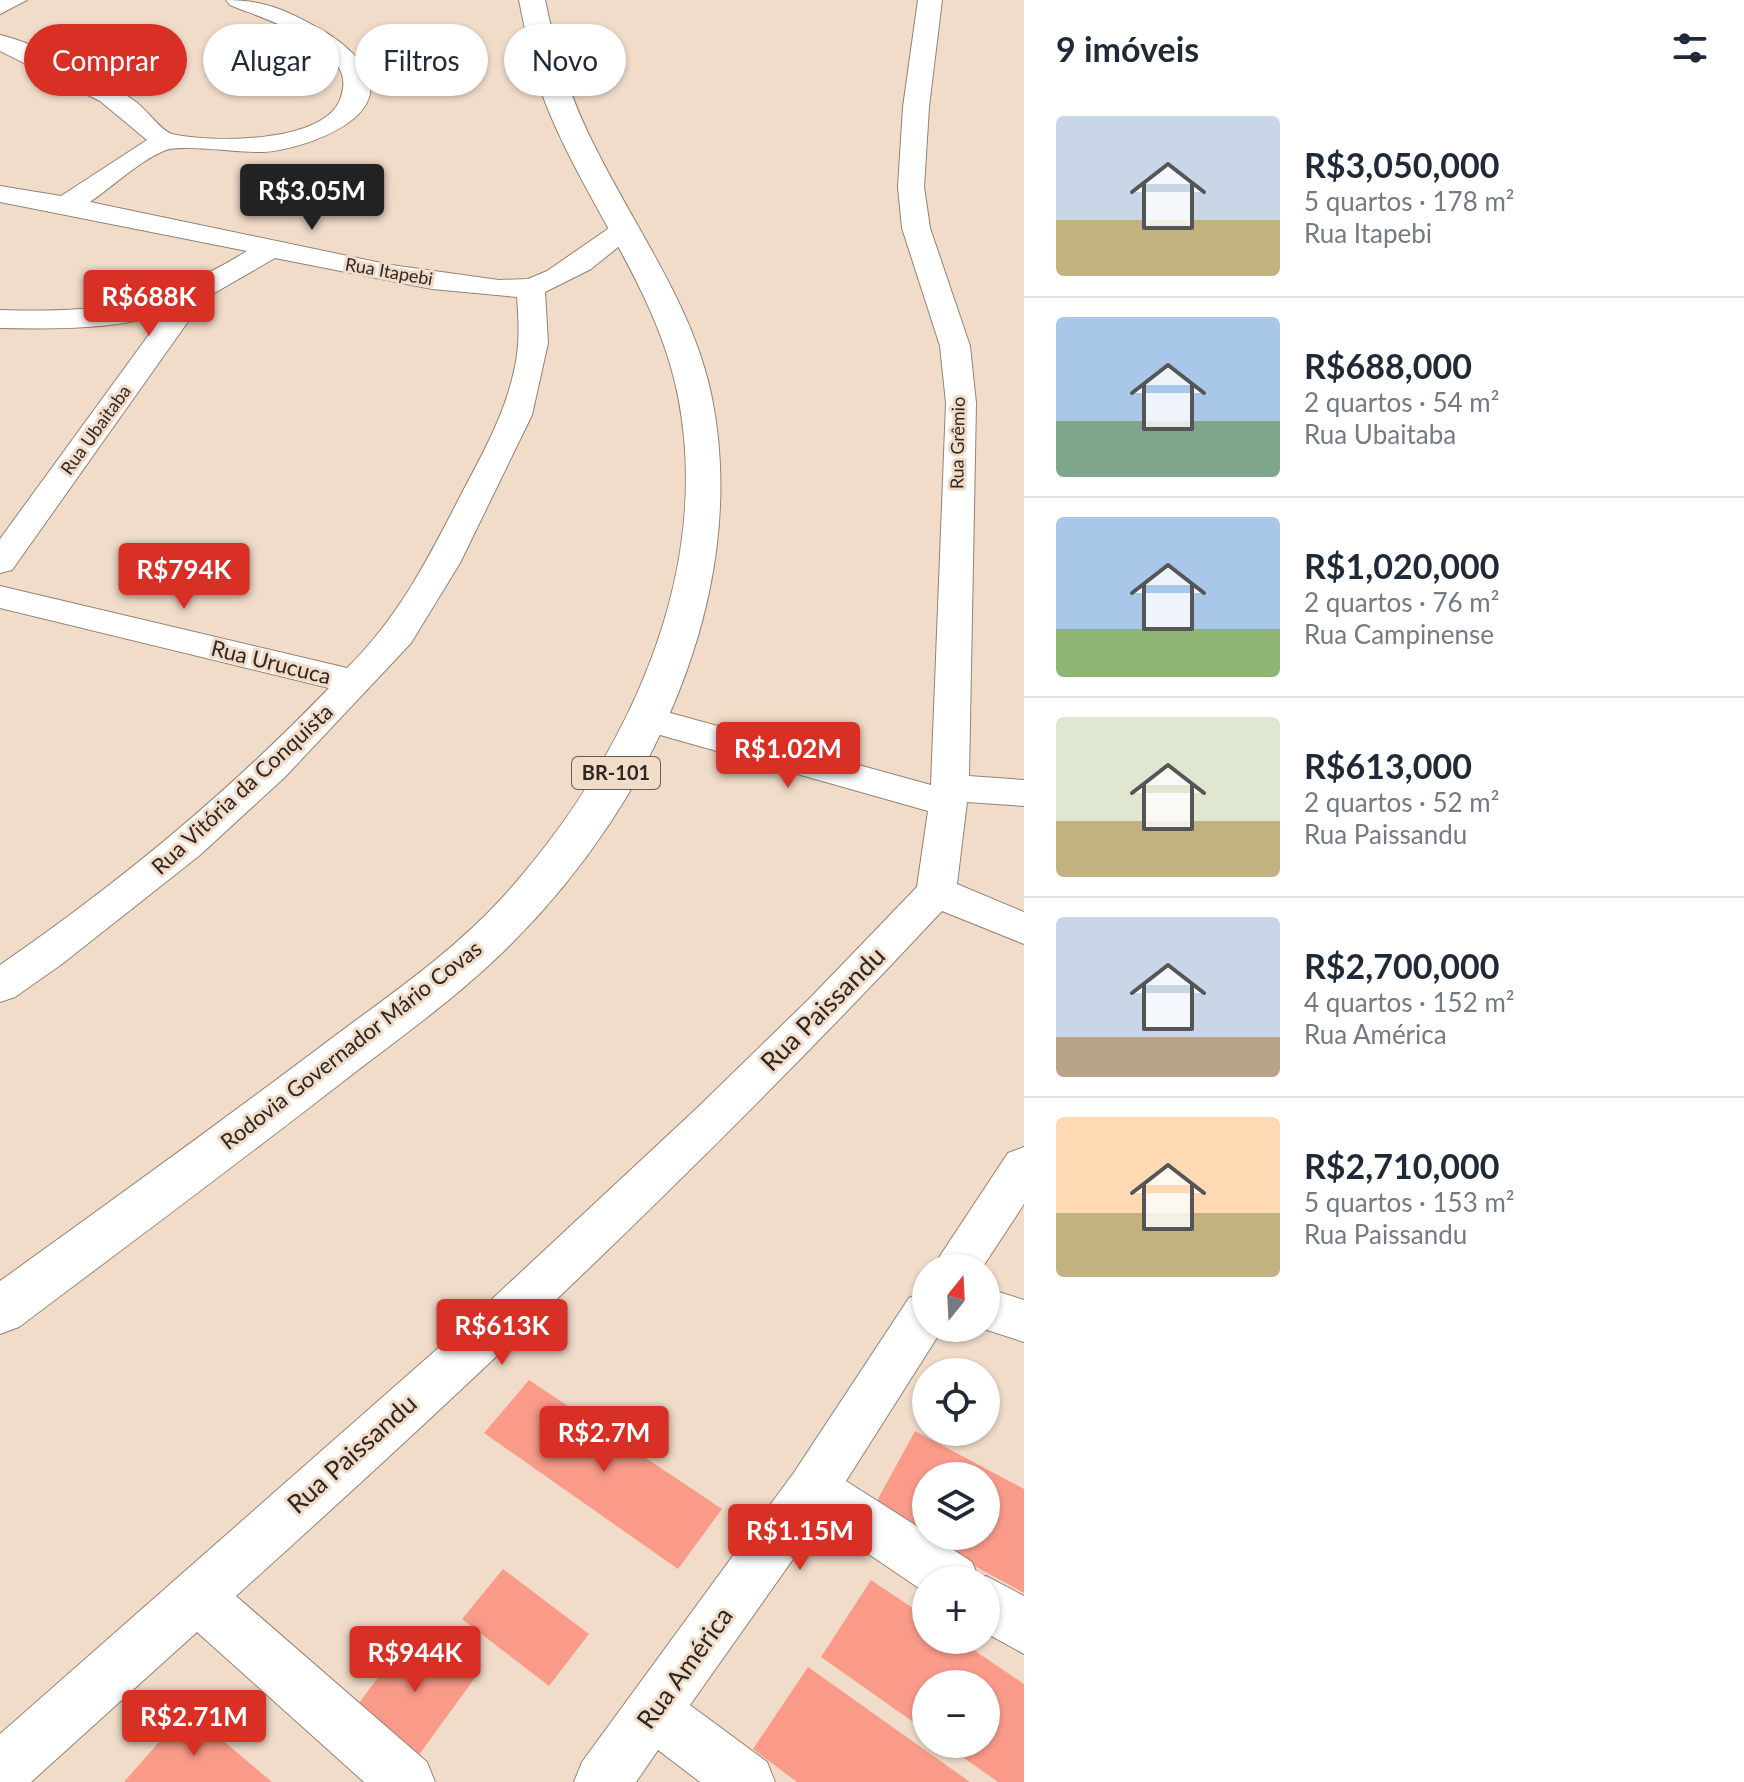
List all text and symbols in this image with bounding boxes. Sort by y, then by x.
chip: Comprar [24,24,187,96]
chip: Alugar [203,24,339,96]
chip: Filtros [355,24,488,96]
chip: Novo [504,24,626,96]
icon: filters [1668,26,1712,70]
text: 9 imóveis [1056,28,1199,69]
text: R$3,050,000 [1304,144,1500,185]
icon: home [1120,148,1216,244]
pin: R$3.05M [238,164,386,232]
text: R$3.05M [258,174,366,206]
text: 5 quartos · 178 m² [1304,185,1514,217]
text: Rua Itapebi [1304,217,1432,249]
street label: Rua Itapebi [344,252,435,290]
pin: R$688K [84,270,214,338]
text: R$688K [102,280,196,312]
text: R$688,000 [1304,345,1472,386]
icon: home [1120,349,1216,445]
street label: Rua Ubaitaba [55,380,135,478]
text: 2 quartos · 54 m² [1304,386,1499,418]
street label: Rua Grêmio [945,397,969,489]
text: Rua Ubaitaba [1304,418,1456,450]
pin: R$794K [119,543,249,611]
text: R$1,020,000 [1304,545,1500,586]
icon: home [1120,549,1216,645]
text: R$794K [137,553,231,585]
text: 2 quartos · 76 m² [1304,586,1499,618]
text: Rua Campinense [1304,618,1494,650]
street label: Rua Urucuca [208,634,334,689]
street label: Rua Vitória da Conquista [145,698,338,880]
pin: R$1.02M [714,722,862,790]
text: R$1.02M [734,732,842,764]
text: R$613,000 [1304,745,1472,786]
icon: home [1120,749,1216,845]
road number: BR-101 [572,757,660,789]
text: 2 quartos · 52 m² [1304,786,1499,818]
text: Rua Paissandu [1304,818,1467,850]
street label: Rodovia Governador Mário Covas [215,934,487,1155]
street label: Rua Paissandu [753,939,891,1077]
text: R$2,700,000 [1304,945,1500,986]
icon: home [1120,949,1216,1045]
text: 4 quartos · 152 m² [1304,986,1514,1018]
text: Rua América [1304,1018,1447,1050]
text: R$2,710,000 [1304,1145,1500,1186]
icon: home [1120,1149,1216,1245]
text: 5 quartos · 153 m² [1304,1186,1514,1218]
text: Rua Paissandu [1304,1218,1467,1250]
north arrow [912,1254,1000,1342]
map controls [912,1254,1000,1758]
pin: R$613K [437,1299,567,1367]
text: R$613K [455,1309,549,1341]
button: locate [912,1358,1000,1446]
street label: Rua Paissandu [280,1387,423,1520]
pin: R$2.7M [539,1406,669,1474]
text: R$2.7M [558,1416,650,1448]
button: layers [912,1462,1000,1550]
pin: R$1.15M [726,1504,874,1572]
text: R$1.15M [746,1514,854,1546]
button: + [912,1566,1000,1654]
street label: Rua América [629,1600,739,1735]
pin: R$944K [350,1626,480,1694]
text: R$944K [368,1636,462,1668]
button: − [912,1670,1000,1758]
pin: R$2.71M [120,1690,268,1758]
text: R$2.71M [140,1700,248,1732]

